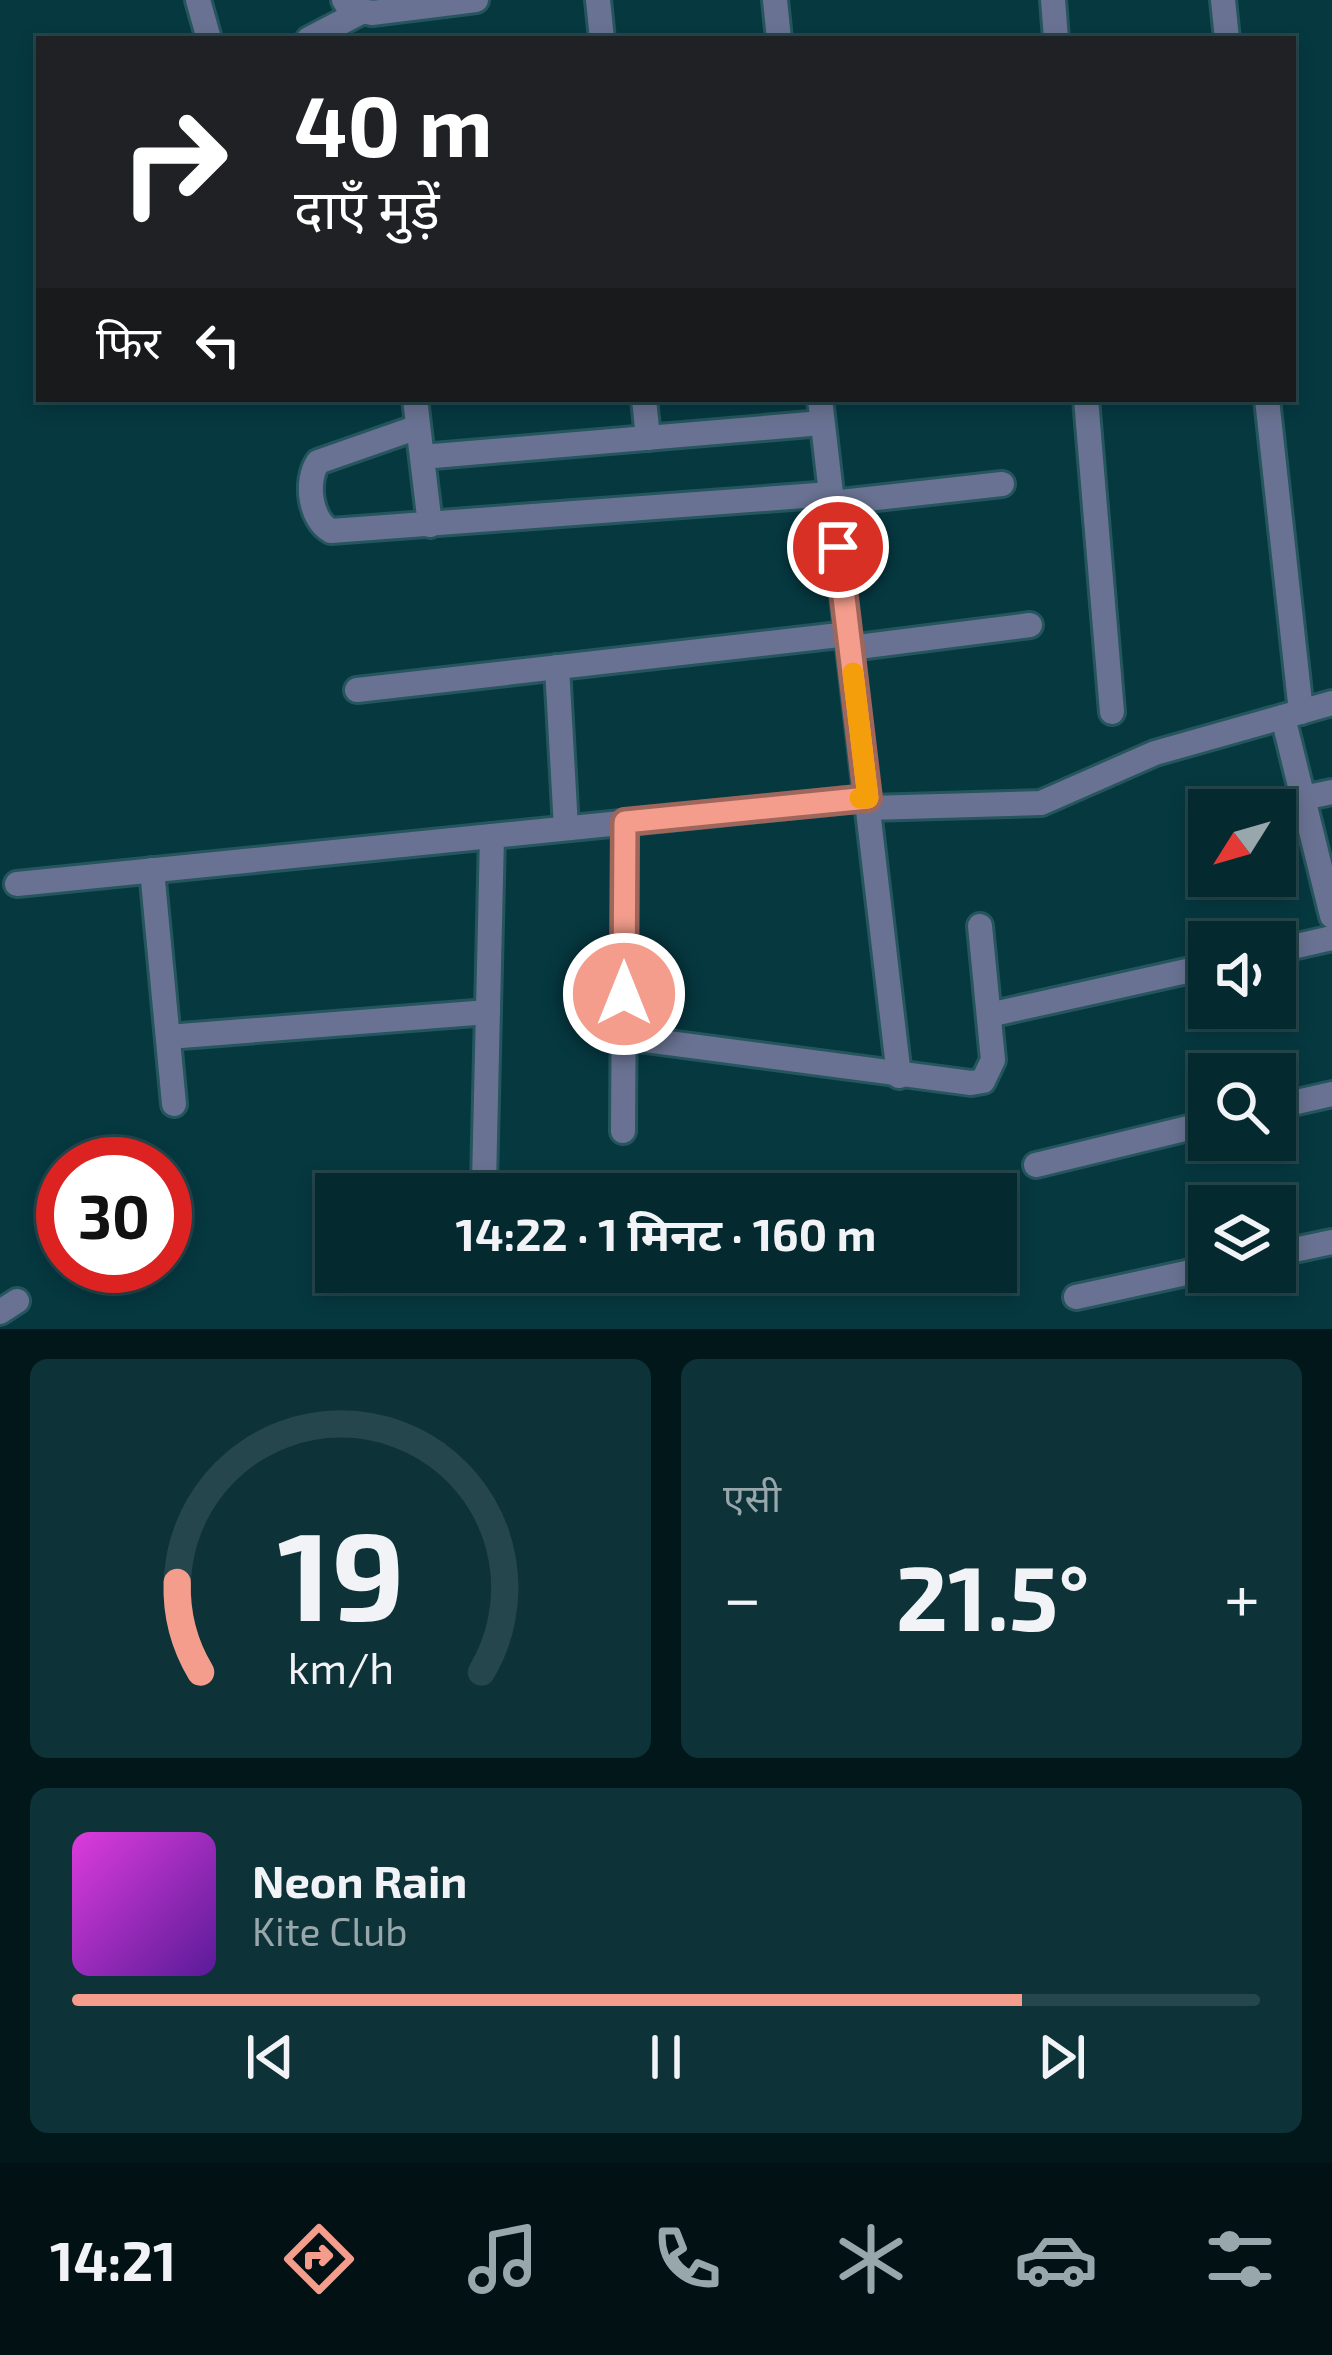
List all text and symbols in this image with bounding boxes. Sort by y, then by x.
text: 40 m [294,73,493,174]
icon: right [96,84,252,240]
text: दाएँ मुड़ें [294,175,440,240]
icon: left [185,312,251,378]
text: फिर [96,314,161,368]
pin [787,496,889,598]
icon: arrive [805,514,871,580]
north arrow [1188,789,1296,897]
map controls [1188,789,1296,1293]
button: sound [1188,921,1296,1029]
position arrow [561,931,687,1057]
button: search [1188,1053,1296,1161]
speed limit sign: 30 [36,1137,192,1293]
button: layers [1188,1185,1296,1293]
text: 14:22 · 1 मिनट · 160 m [456,1206,876,1260]
text: एसी [723,1473,781,1520]
text: 19 [277,1496,404,1646]
text: 21.5° [896,1541,1090,1649]
text: − [723,1556,762,1635]
text: + [1224,1556,1260,1635]
text: km/h [287,1640,394,1692]
text: Neon Rain [252,1853,467,1907]
text: Kite Club [252,1907,408,1954]
icon: previous [237,2024,303,2090]
icon: pause [633,2024,699,2090]
icon: next [1029,2024,1095,2090]
icon: directions [277,2217,361,2301]
icon: music [461,2217,545,2301]
icon: phone [645,2217,729,2301]
icon: climate [829,2217,913,2301]
icon: car [1014,2217,1098,2301]
icon: filters [1198,2217,1282,2301]
text: 14:21 [50,2227,176,2292]

